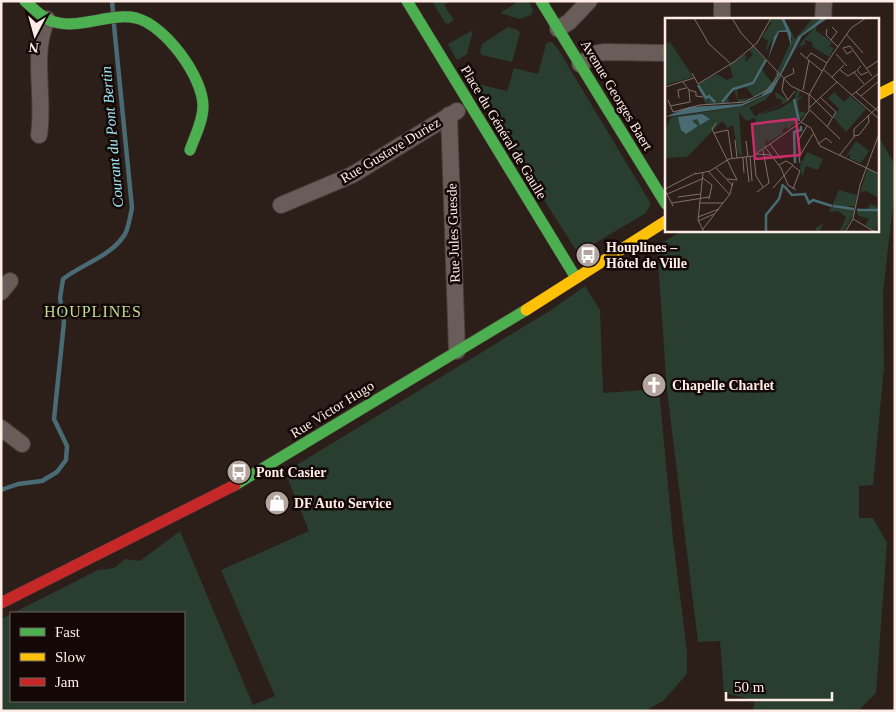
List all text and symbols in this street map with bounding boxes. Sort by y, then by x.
north arrow [10,10,60,60]
inset map [665,18,878,231]
street label: Avenue Georges Baert [578,37,656,153]
text: N [28,39,40,55]
street label: Place du Général de Gaulle [458,63,549,202]
water label: Courant du Pont Bertin [98,66,126,208]
street label: Rue Gustave Duriez [338,115,443,186]
street label: Rue Jules Guesde [444,183,463,283]
place label: Houplines – Hôtel de Ville [606,240,687,271]
bus stop icon: Houplines – Hôtel de Ville [575,242,601,268]
district label: HOUPLINES [44,303,142,320]
church icon: Chapelle Charlet [641,372,667,398]
street label: Rue Victor Hugo [288,378,377,441]
place label: Chapelle Charlet [672,378,775,393]
bus stop icon: Pont Casier [226,459,252,485]
place label: Pont Casier [256,465,326,480]
shop icon: DF Auto Service [264,490,290,516]
place label: DF Auto Service [294,496,391,511]
legend [10,612,185,702]
text: Fast [55,624,81,640]
text: Slow [55,649,86,665]
scale bar [726,670,832,702]
text: Jam [55,674,79,690]
text: 50 m [734,679,765,695]

